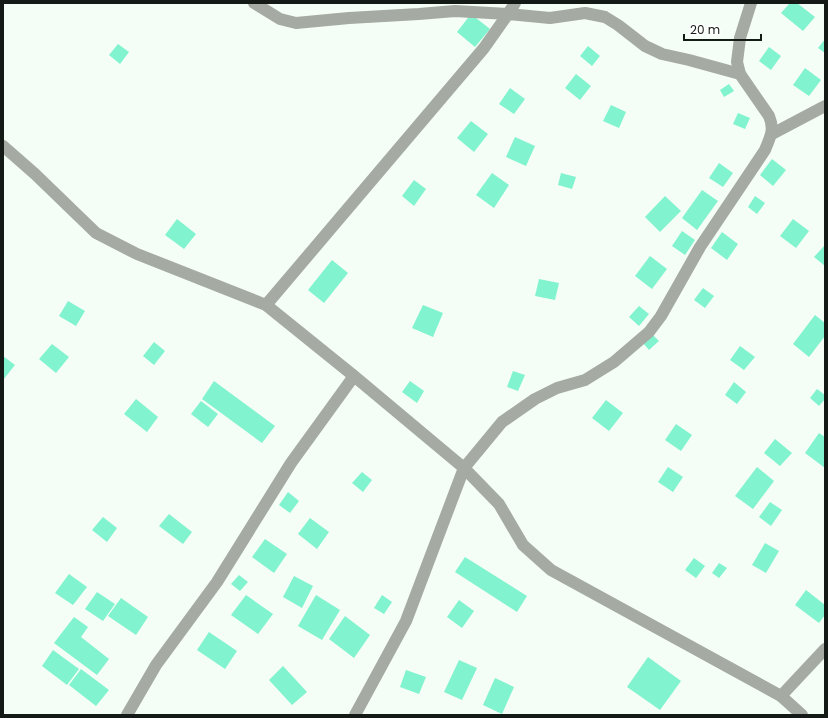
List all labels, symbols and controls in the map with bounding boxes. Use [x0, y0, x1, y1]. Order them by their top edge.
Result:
scale bar [684, 16, 761, 42]
text: 20 m [690, 21, 720, 38]

